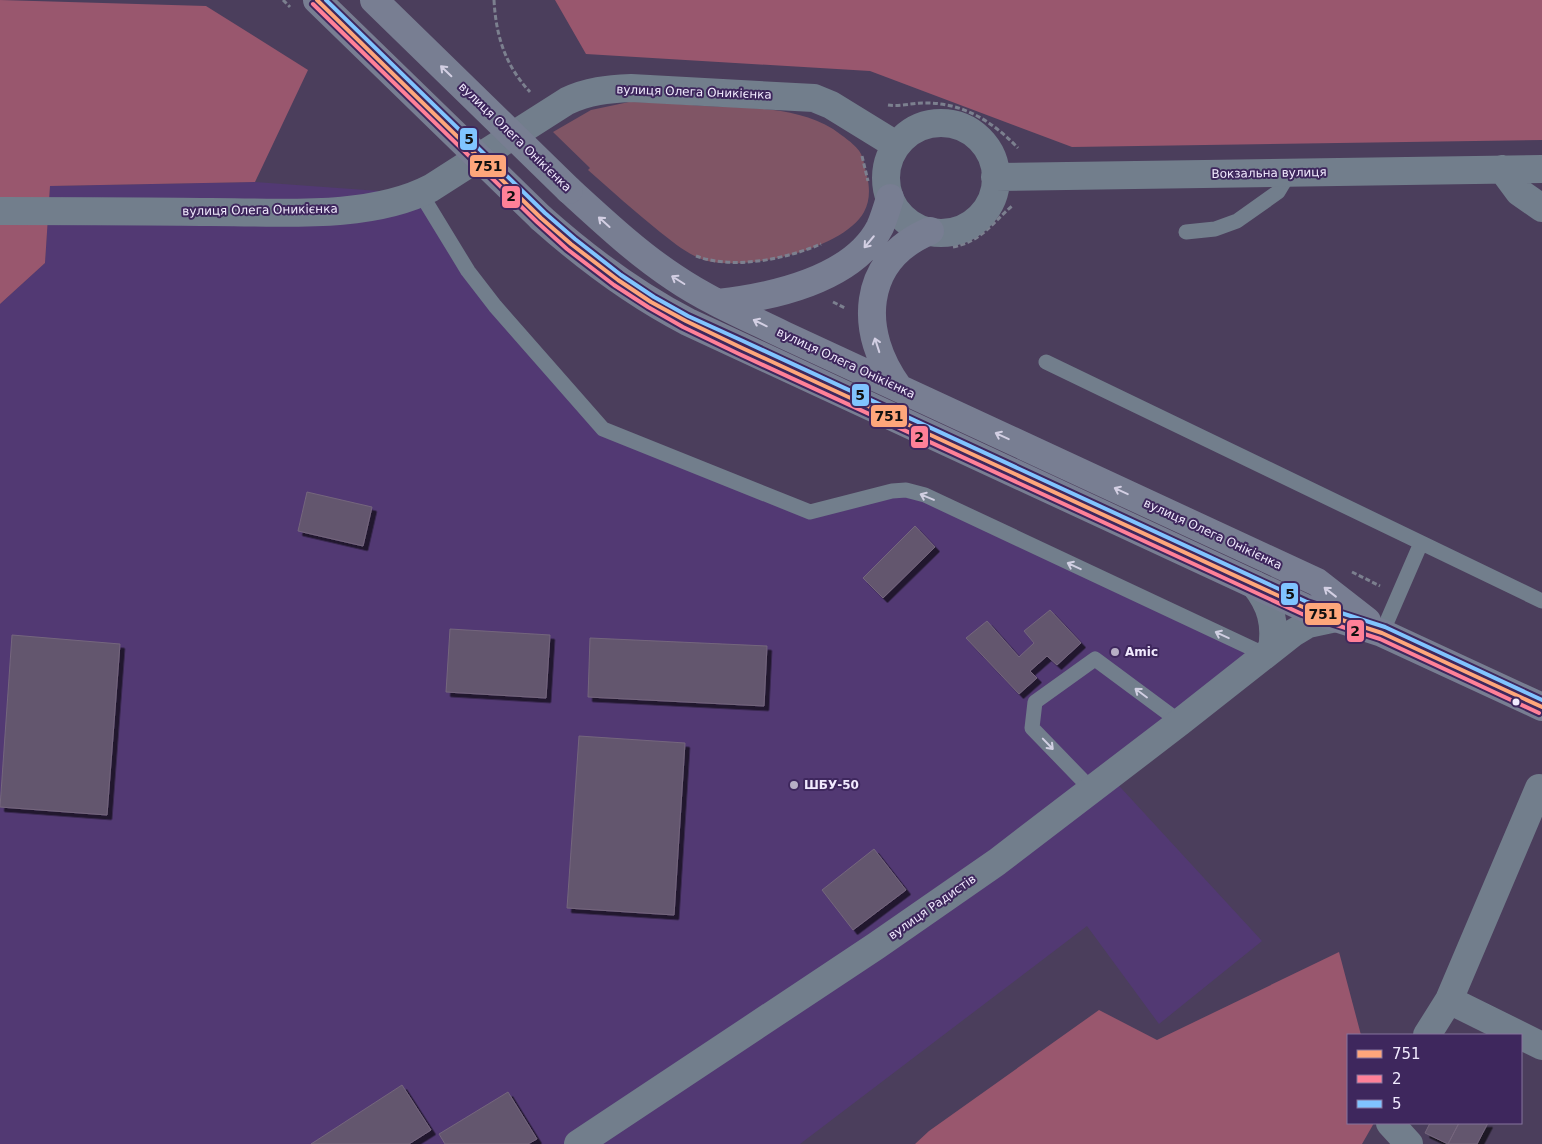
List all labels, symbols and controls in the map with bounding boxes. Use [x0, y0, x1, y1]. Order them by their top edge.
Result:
one-way arrow [440, 64, 452, 77]
street label: вулиця Олега Онікієнка [456, 79, 574, 195]
street label: вулиця Олега Оникієнка [616, 82, 772, 102]
line badge: 5 [459, 127, 478, 151]
text: 5 [464, 131, 474, 147]
line badge: 751 [469, 154, 507, 178]
text: 751 [473, 158, 503, 174]
street label: Вокзальна вулиця [1211, 165, 1327, 181]
line badge: 2 [501, 185, 521, 209]
text: 2 [506, 188, 516, 204]
street label: вулиця Олега Оникієнка [182, 202, 338, 218]
one-way arrow [598, 216, 611, 228]
one-way arrow [864, 235, 875, 248]
one-way arrow [672, 275, 686, 285]
one-way arrow [752, 318, 767, 328]
street label: вулиця Олега Онікієнка [775, 325, 917, 401]
one-way arrow [872, 337, 882, 353]
line badge: 5 [851, 383, 870, 407]
text: 5 [855, 387, 865, 403]
line badge: 751 [870, 404, 908, 428]
text: 751 [874, 408, 904, 424]
line badge: 2 [910, 425, 929, 449]
text: 2 [914, 429, 924, 445]
one-way arrow [995, 431, 1010, 440]
one-way arrow [1114, 486, 1129, 496]
one-way arrow [920, 492, 935, 501]
street label: вулиця Олега Онікієнка [1142, 496, 1284, 572]
one-way arrow [1067, 560, 1082, 570]
line badge: 5 [1280, 582, 1299, 606]
text: 5 [1285, 586, 1295, 602]
one-way arrow [1324, 587, 1337, 598]
line badge: 751 [1304, 602, 1342, 626]
text: 751 [1308, 606, 1338, 622]
line badge: 2 [1346, 619, 1365, 643]
text: 2 [1350, 623, 1360, 639]
one-way arrow [1214, 629, 1229, 639]
place label: Amic [1125, 645, 1158, 659]
marker: Amic [1109, 646, 1121, 658]
one-way arrow [1134, 688, 1148, 698]
unlabelled marker [1511, 697, 1521, 707]
one-way arrow [1041, 738, 1053, 750]
place label: ШБУ-50 [804, 778, 859, 792]
marker: ШБУ-50 [788, 779, 800, 791]
street label: вулиця Радистів [886, 872, 978, 942]
legend [1347, 1034, 1522, 1124]
text: 751 [1392, 1045, 1421, 1063]
text: 2 [1392, 1070, 1402, 1088]
text: 5 [1392, 1095, 1402, 1113]

